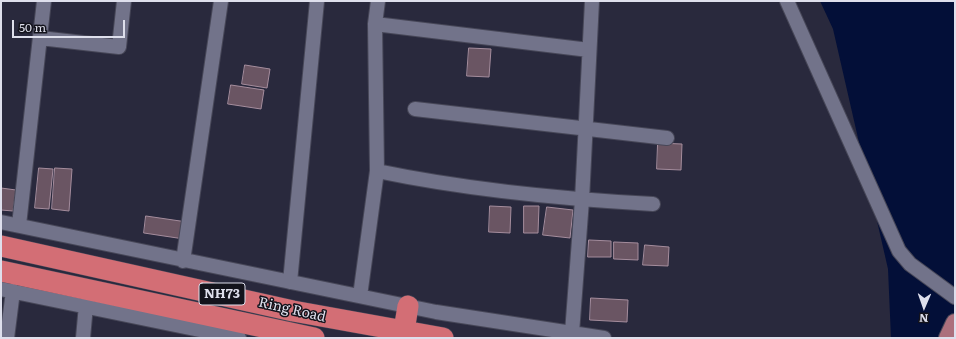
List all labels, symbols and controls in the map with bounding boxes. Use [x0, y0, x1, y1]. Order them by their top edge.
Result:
scale bar [14, 12, 127, 38]
text: 50 m [19, 18, 46, 36]
road number: NH73 [199, 283, 245, 305]
north arrow [904, 287, 944, 327]
street label: Ring Road [257, 294, 327, 326]
text: N [919, 311, 928, 327]

